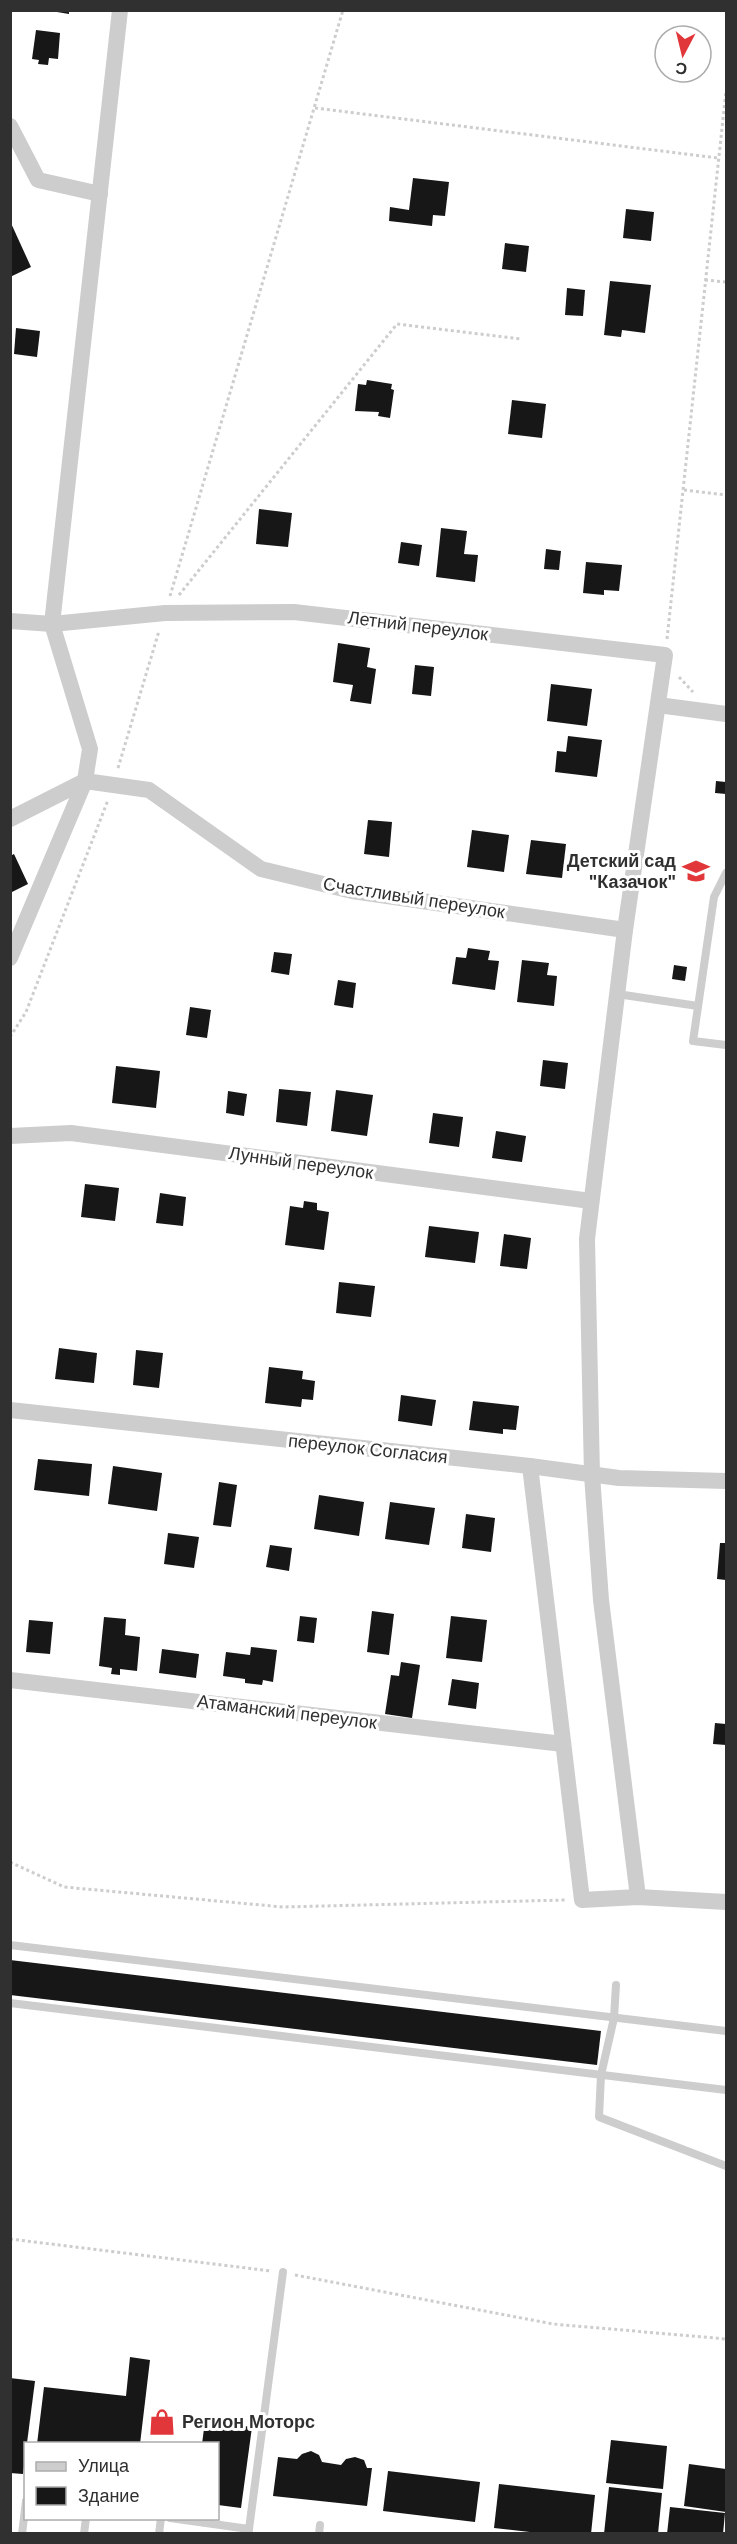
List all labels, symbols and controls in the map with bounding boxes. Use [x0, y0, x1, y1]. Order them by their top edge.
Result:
north arrow [653, 24, 713, 84]
text: С [674, 59, 688, 78]
street label: Летний переулок [347, 607, 489, 645]
place label: Детский сад "Казачок" [567, 851, 677, 892]
school or university icon: Детский сад "Казачок" [681, 856, 711, 886]
street label: Счастливый переулок [322, 874, 507, 922]
street label: Лунный переулок [227, 1143, 375, 1183]
street label: переулок Согласия [287, 1431, 449, 1467]
street label: Атаманский переулок [196, 1691, 378, 1733]
shop icon: Регион Моторс [147, 2407, 177, 2437]
place label: Регион Моторс [182, 2412, 315, 2432]
legend [24, 2442, 219, 2520]
text: Улица [78, 2456, 130, 2476]
text: Здание [78, 2486, 139, 2506]

